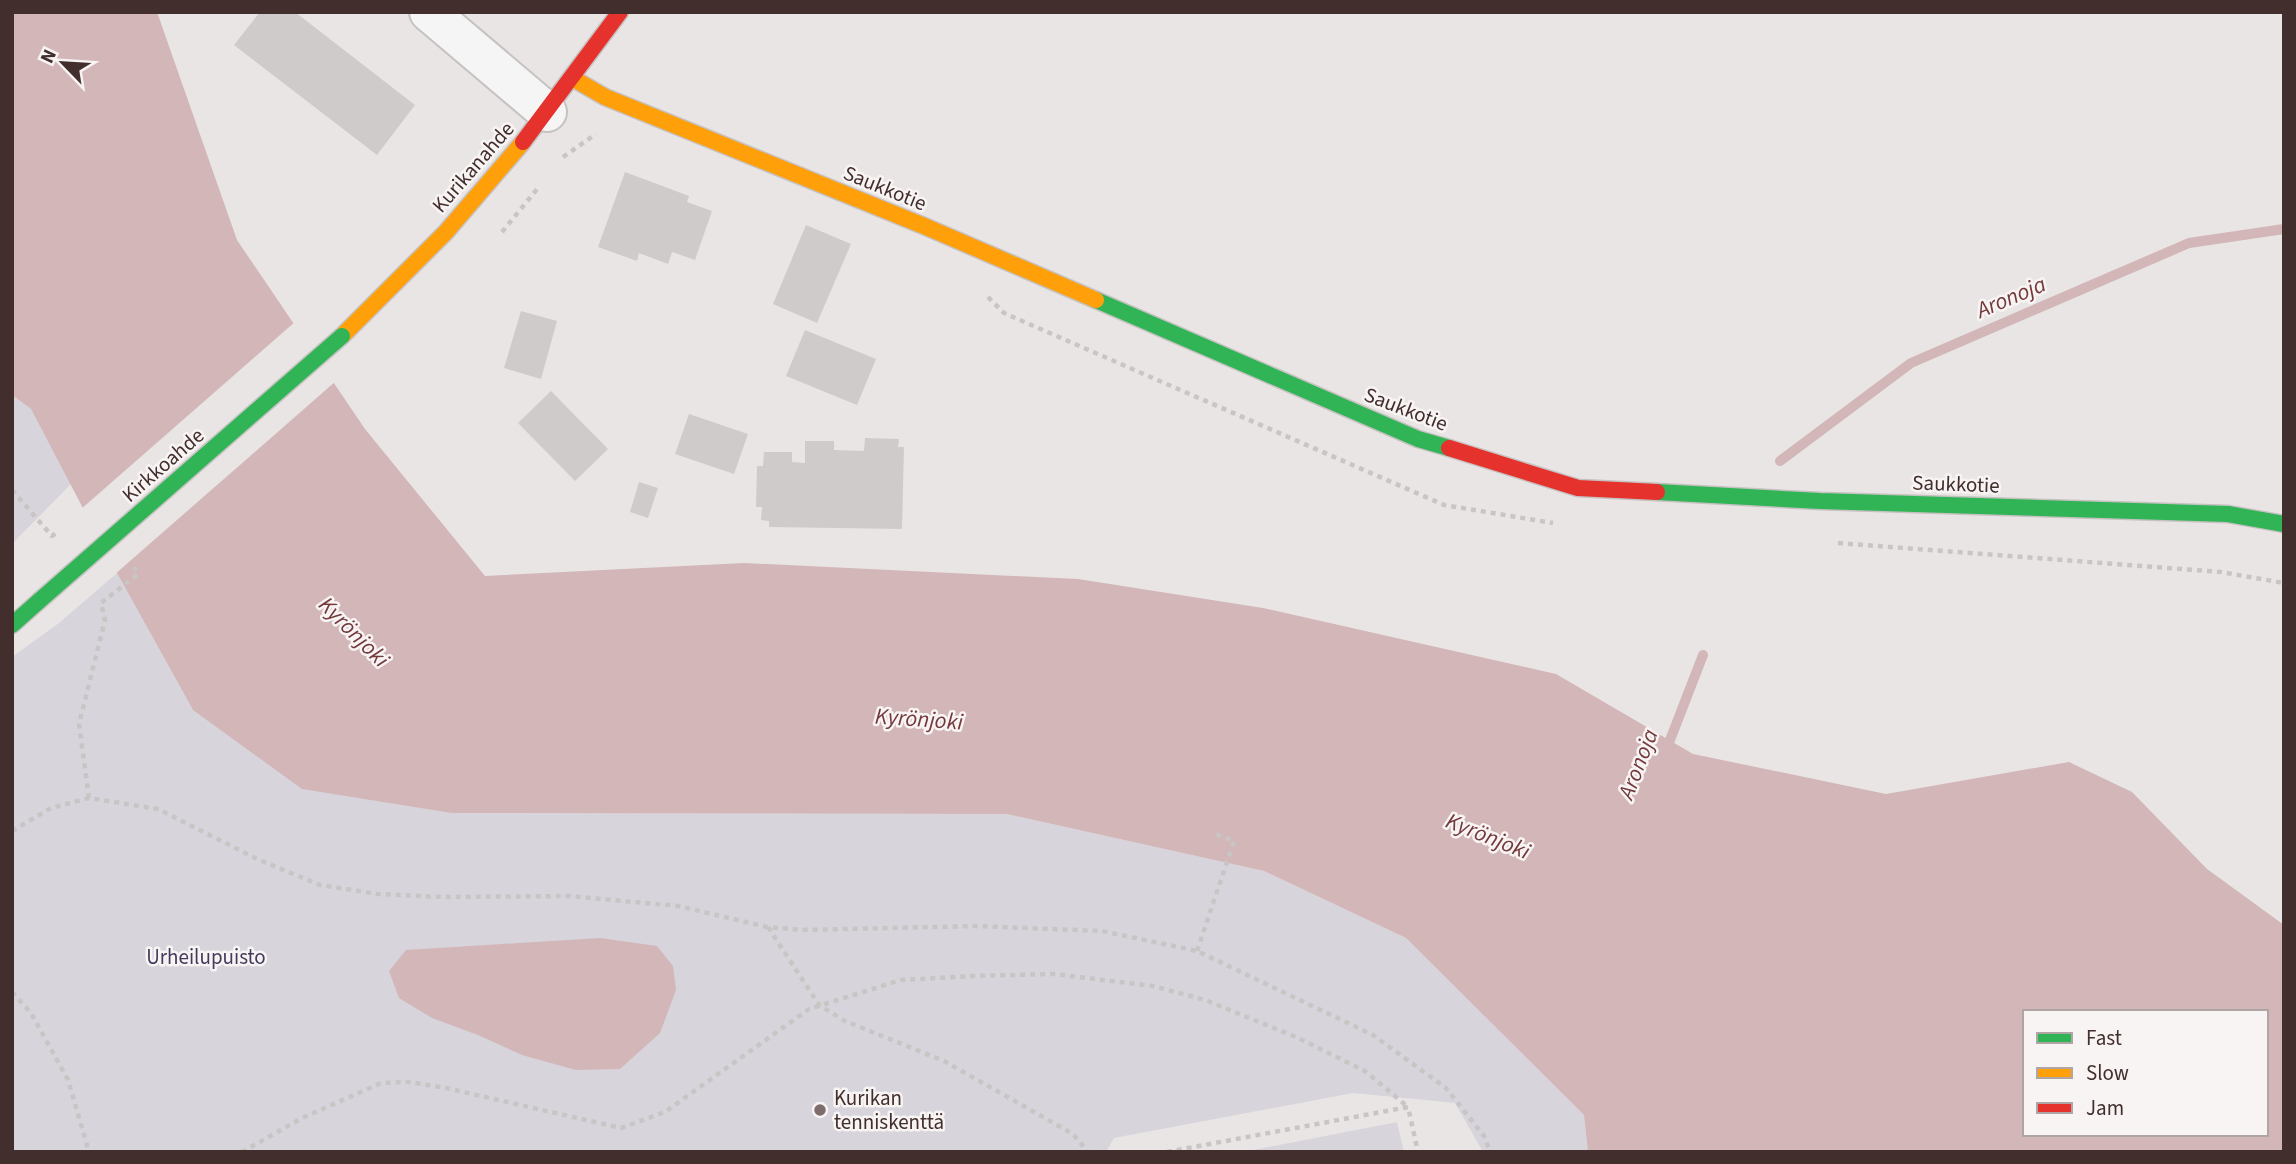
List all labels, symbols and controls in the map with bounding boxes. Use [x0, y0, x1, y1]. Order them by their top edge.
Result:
north arrow [28, 28, 98, 98]
text: N [34, 45, 64, 68]
street label: Kurikanahde [425, 115, 521, 219]
street label: Saukkotie [839, 158, 931, 218]
water label: Aronoja [1969, 268, 2051, 327]
street label: Saukkotie [1360, 379, 1452, 439]
street label: Kirkkoahde [115, 421, 211, 509]
street label: Saukkotie [1912, 467, 2000, 501]
water label: Kyrönjoki [311, 589, 397, 675]
water label: Kyrönjoki [874, 699, 965, 739]
water label: Aronoja [1609, 724, 1666, 806]
water label: Kyrönjoki [1441, 804, 1536, 868]
park label: Urheilupuisto [146, 942, 266, 972]
legend [2023, 1010, 2268, 1136]
text: Fast [2086, 1023, 2122, 1053]
text: Slow [2086, 1058, 2129, 1088]
place label: Kurikan tenniskenttä [834, 1083, 944, 1137]
text: Jam [2086, 1093, 2124, 1123]
marker: Kurikan tenniskenttä [812, 1102, 828, 1118]

